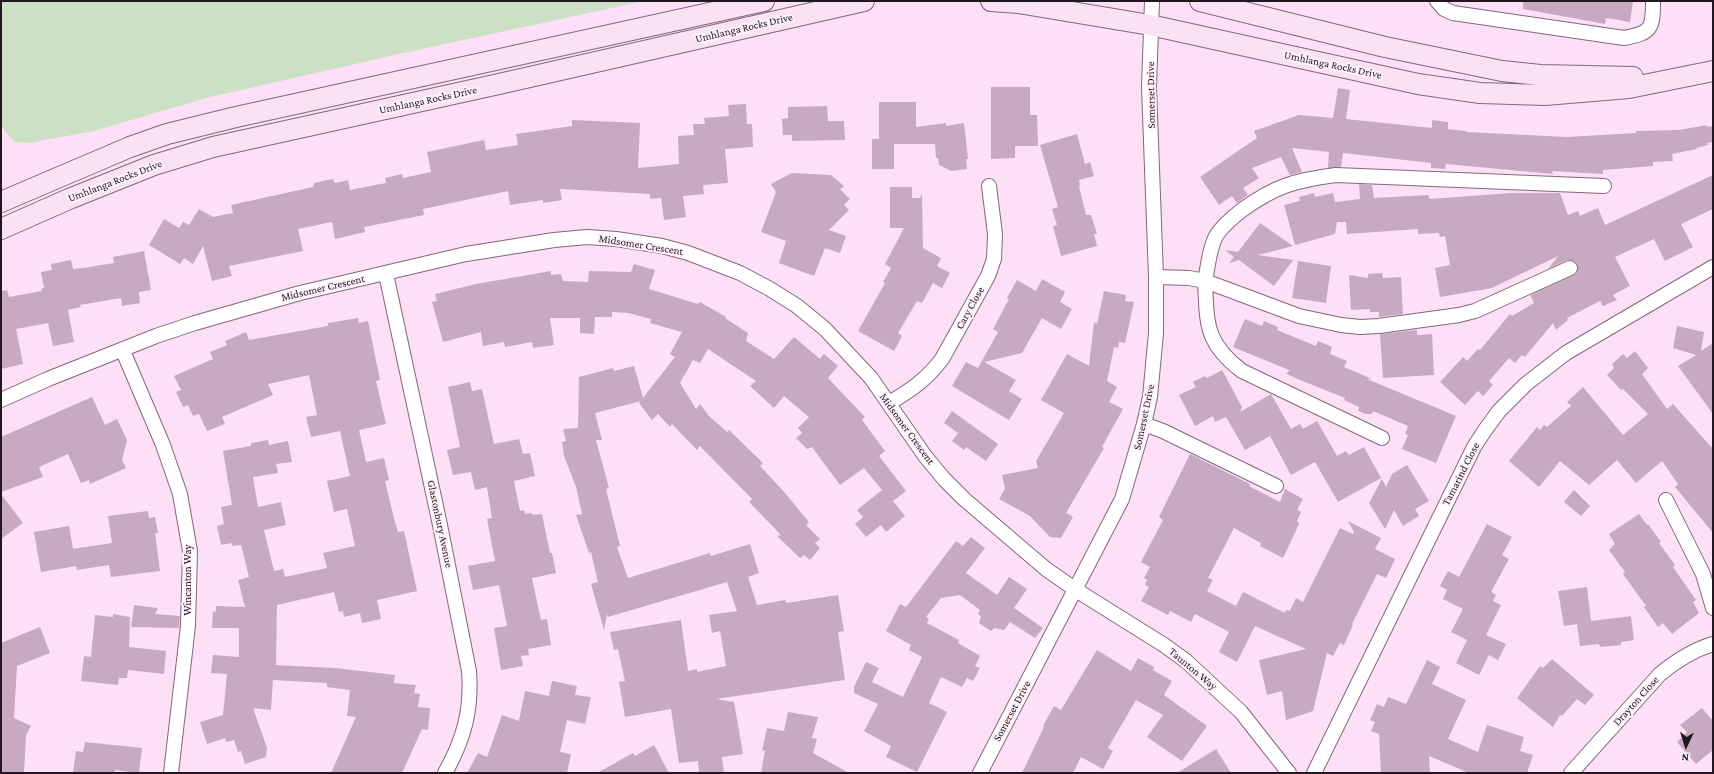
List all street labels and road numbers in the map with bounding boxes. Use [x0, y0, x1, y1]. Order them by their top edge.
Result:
street label: Umhlanga Rocks Drive [694, 10, 794, 46]
street label: Umhlanga Rocks Drive [1283, 48, 1383, 82]
street label: Somerset Drive [1144, 61, 1158, 129]
street label: Umhlanga Rocks Drive [378, 83, 478, 117]
street label: Umhlanga Rocks Drive [66, 157, 164, 205]
street label: Midsomer Crescent [598, 232, 684, 258]
street label: Midsomer Crescent [280, 272, 366, 304]
street label: Cary Close [953, 284, 987, 332]
street label: Somerset Drive [1131, 383, 1157, 451]
street label: Midsomer Crescent [877, 391, 937, 467]
street label: Tamarind Close [1439, 440, 1483, 508]
street label: Glastonbury Avenue [424, 479, 456, 569]
street label: Wincanton Way [181, 545, 195, 615]
street label: Taunton Way [1166, 645, 1220, 693]
street label: Drayton Close [1610, 673, 1662, 729]
street label: Somerset Drive [990, 678, 1034, 744]

